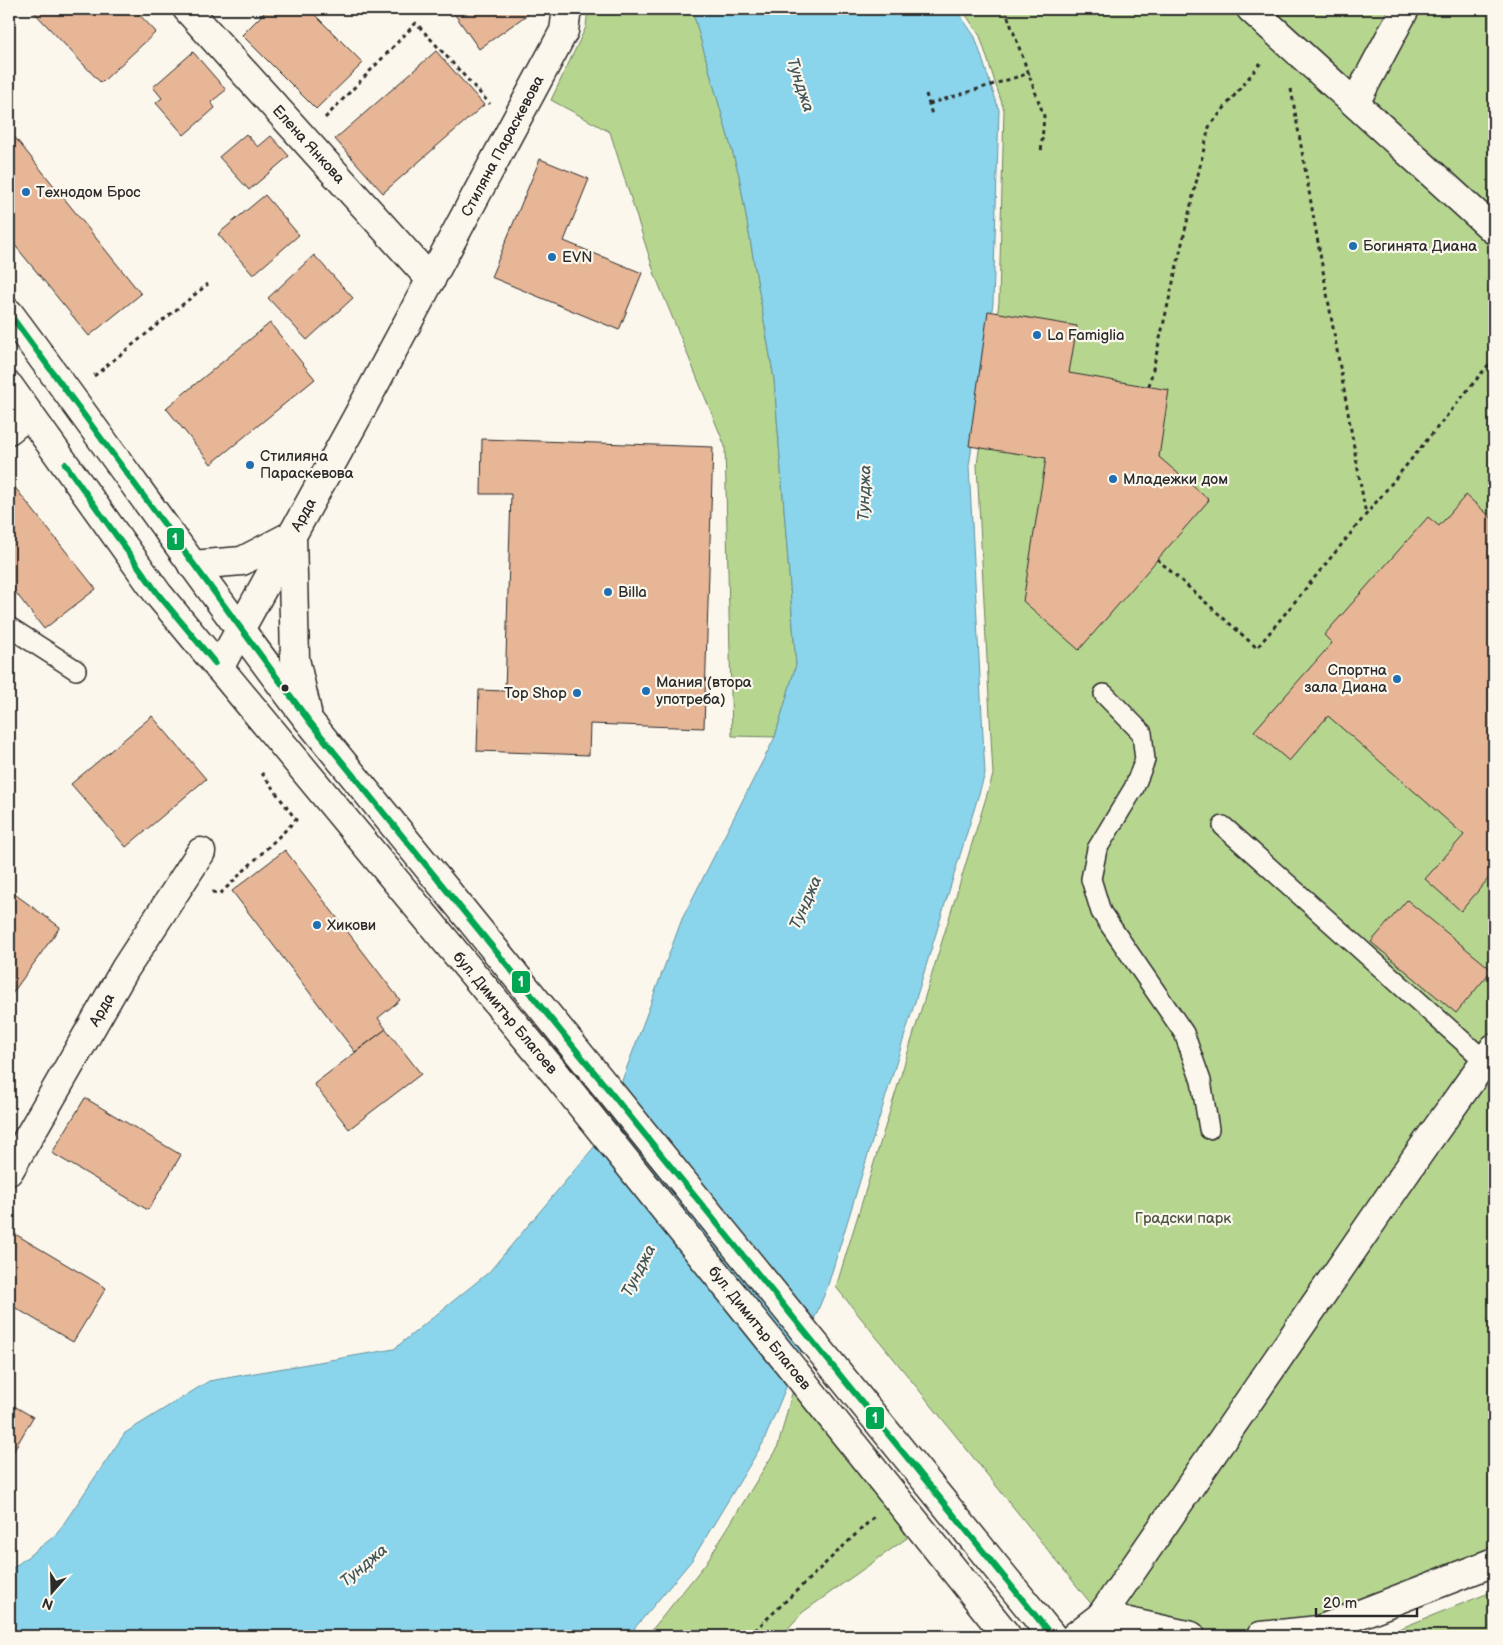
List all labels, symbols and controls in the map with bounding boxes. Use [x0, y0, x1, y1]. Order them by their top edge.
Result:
water label: Тунджа [782, 55, 818, 115]
street label: Стиляна Параскевова [457, 72, 548, 220]
street label: Елена Янкова [268, 101, 349, 188]
place label: Технодом Брос [36, 183, 141, 202]
marker: Технодом Брос [20, 186, 32, 198]
place label: Богинята Диана [1363, 237, 1477, 256]
marker: Богинята Диана [1347, 240, 1359, 252]
place label: EVN [562, 248, 592, 267]
marker: EVN [546, 251, 558, 263]
place label: La Famiglia [1047, 326, 1125, 345]
marker: La Famiglia [1031, 329, 1043, 341]
place label: Стилияна Параскевова [260, 447, 354, 483]
marker: Стилияна Параскевова [244, 459, 256, 471]
water label: Тунджа [855, 465, 875, 521]
place label: Младежки дом [1123, 470, 1228, 489]
marker: Младежки дом [1107, 473, 1119, 485]
street label: Арда [286, 495, 320, 536]
line badge: 1 [166, 527, 185, 551]
text: 1 [172, 531, 178, 548]
place label: Billa [618, 583, 647, 602]
marker: Billa [602, 586, 614, 598]
place label: Спортна зала Диана [1304, 661, 1387, 697]
place label: Мания (втора употреба) [656, 673, 752, 709]
marker: Спортна зала Диана [1391, 673, 1403, 685]
unlabelled marker [280, 683, 290, 693]
place label: Top Shop [504, 684, 567, 703]
marker: Мания (втора употреба) [640, 685, 652, 697]
marker: Top Shop [571, 687, 583, 699]
water label: Тунджа [786, 874, 826, 932]
place label: Хикови [327, 916, 376, 935]
marker: Хикови [311, 919, 323, 931]
street label: бул. Димитър Благоев [449, 948, 562, 1078]
line badge: 1 [511, 970, 531, 994]
text: 1 [518, 974, 524, 991]
street label: Арда [84, 990, 119, 1031]
park label: Градски парк [1135, 1209, 1231, 1228]
water label: Тунджа [618, 1242, 660, 1300]
street label: бул. Димитър Благоев [704, 1262, 815, 1394]
line badge: 1 [865, 1406, 885, 1430]
text: 1 [872, 1410, 878, 1427]
water label: Тунджа [336, 1541, 392, 1591]
north arrow [28, 1568, 78, 1618]
scale bar [1316, 1585, 1417, 1617]
text: N [40, 1594, 56, 1614]
text: 20 m [1323, 1594, 1357, 1613]

